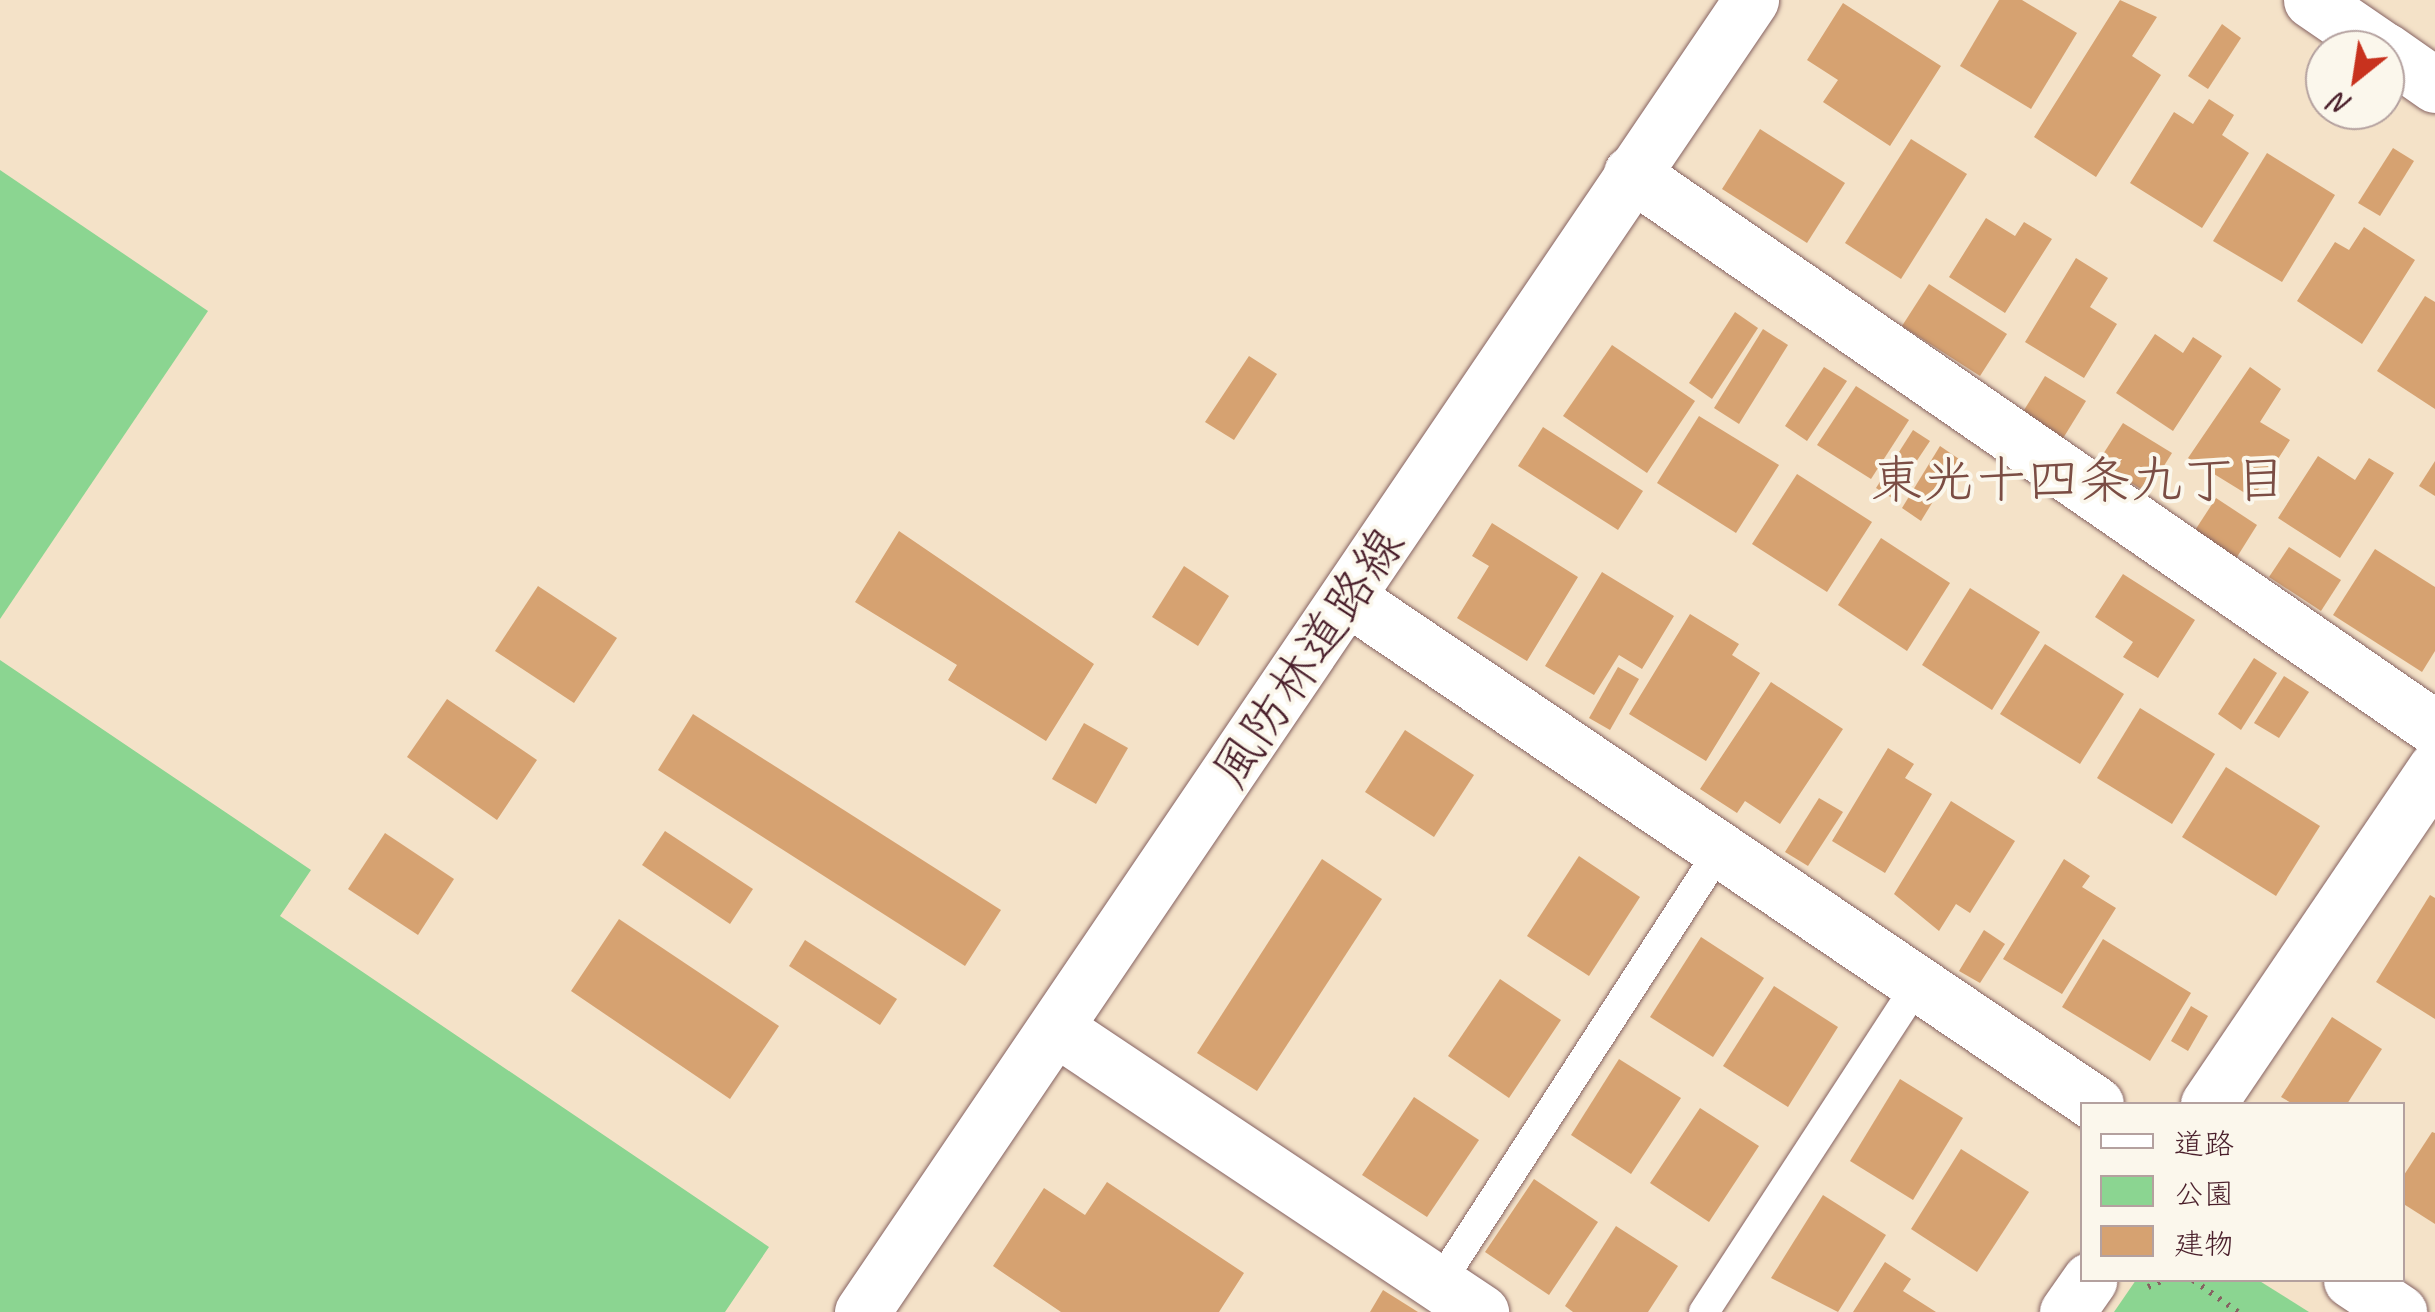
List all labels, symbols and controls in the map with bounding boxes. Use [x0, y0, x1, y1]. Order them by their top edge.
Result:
north arrow [2305, 30, 2405, 130]
text: N [2324, 85, 2357, 124]
district label: 東光十四条九丁目 [1871, 450, 2287, 512]
street label: 風防林道路線 [1199, 516, 1417, 798]
legend [2080, 1102, 2405, 1282]
text: 道路 [2174, 1125, 2234, 1163]
text: 公園 [2174, 1175, 2234, 1213]
text: 建物 [2174, 1225, 2234, 1263]

